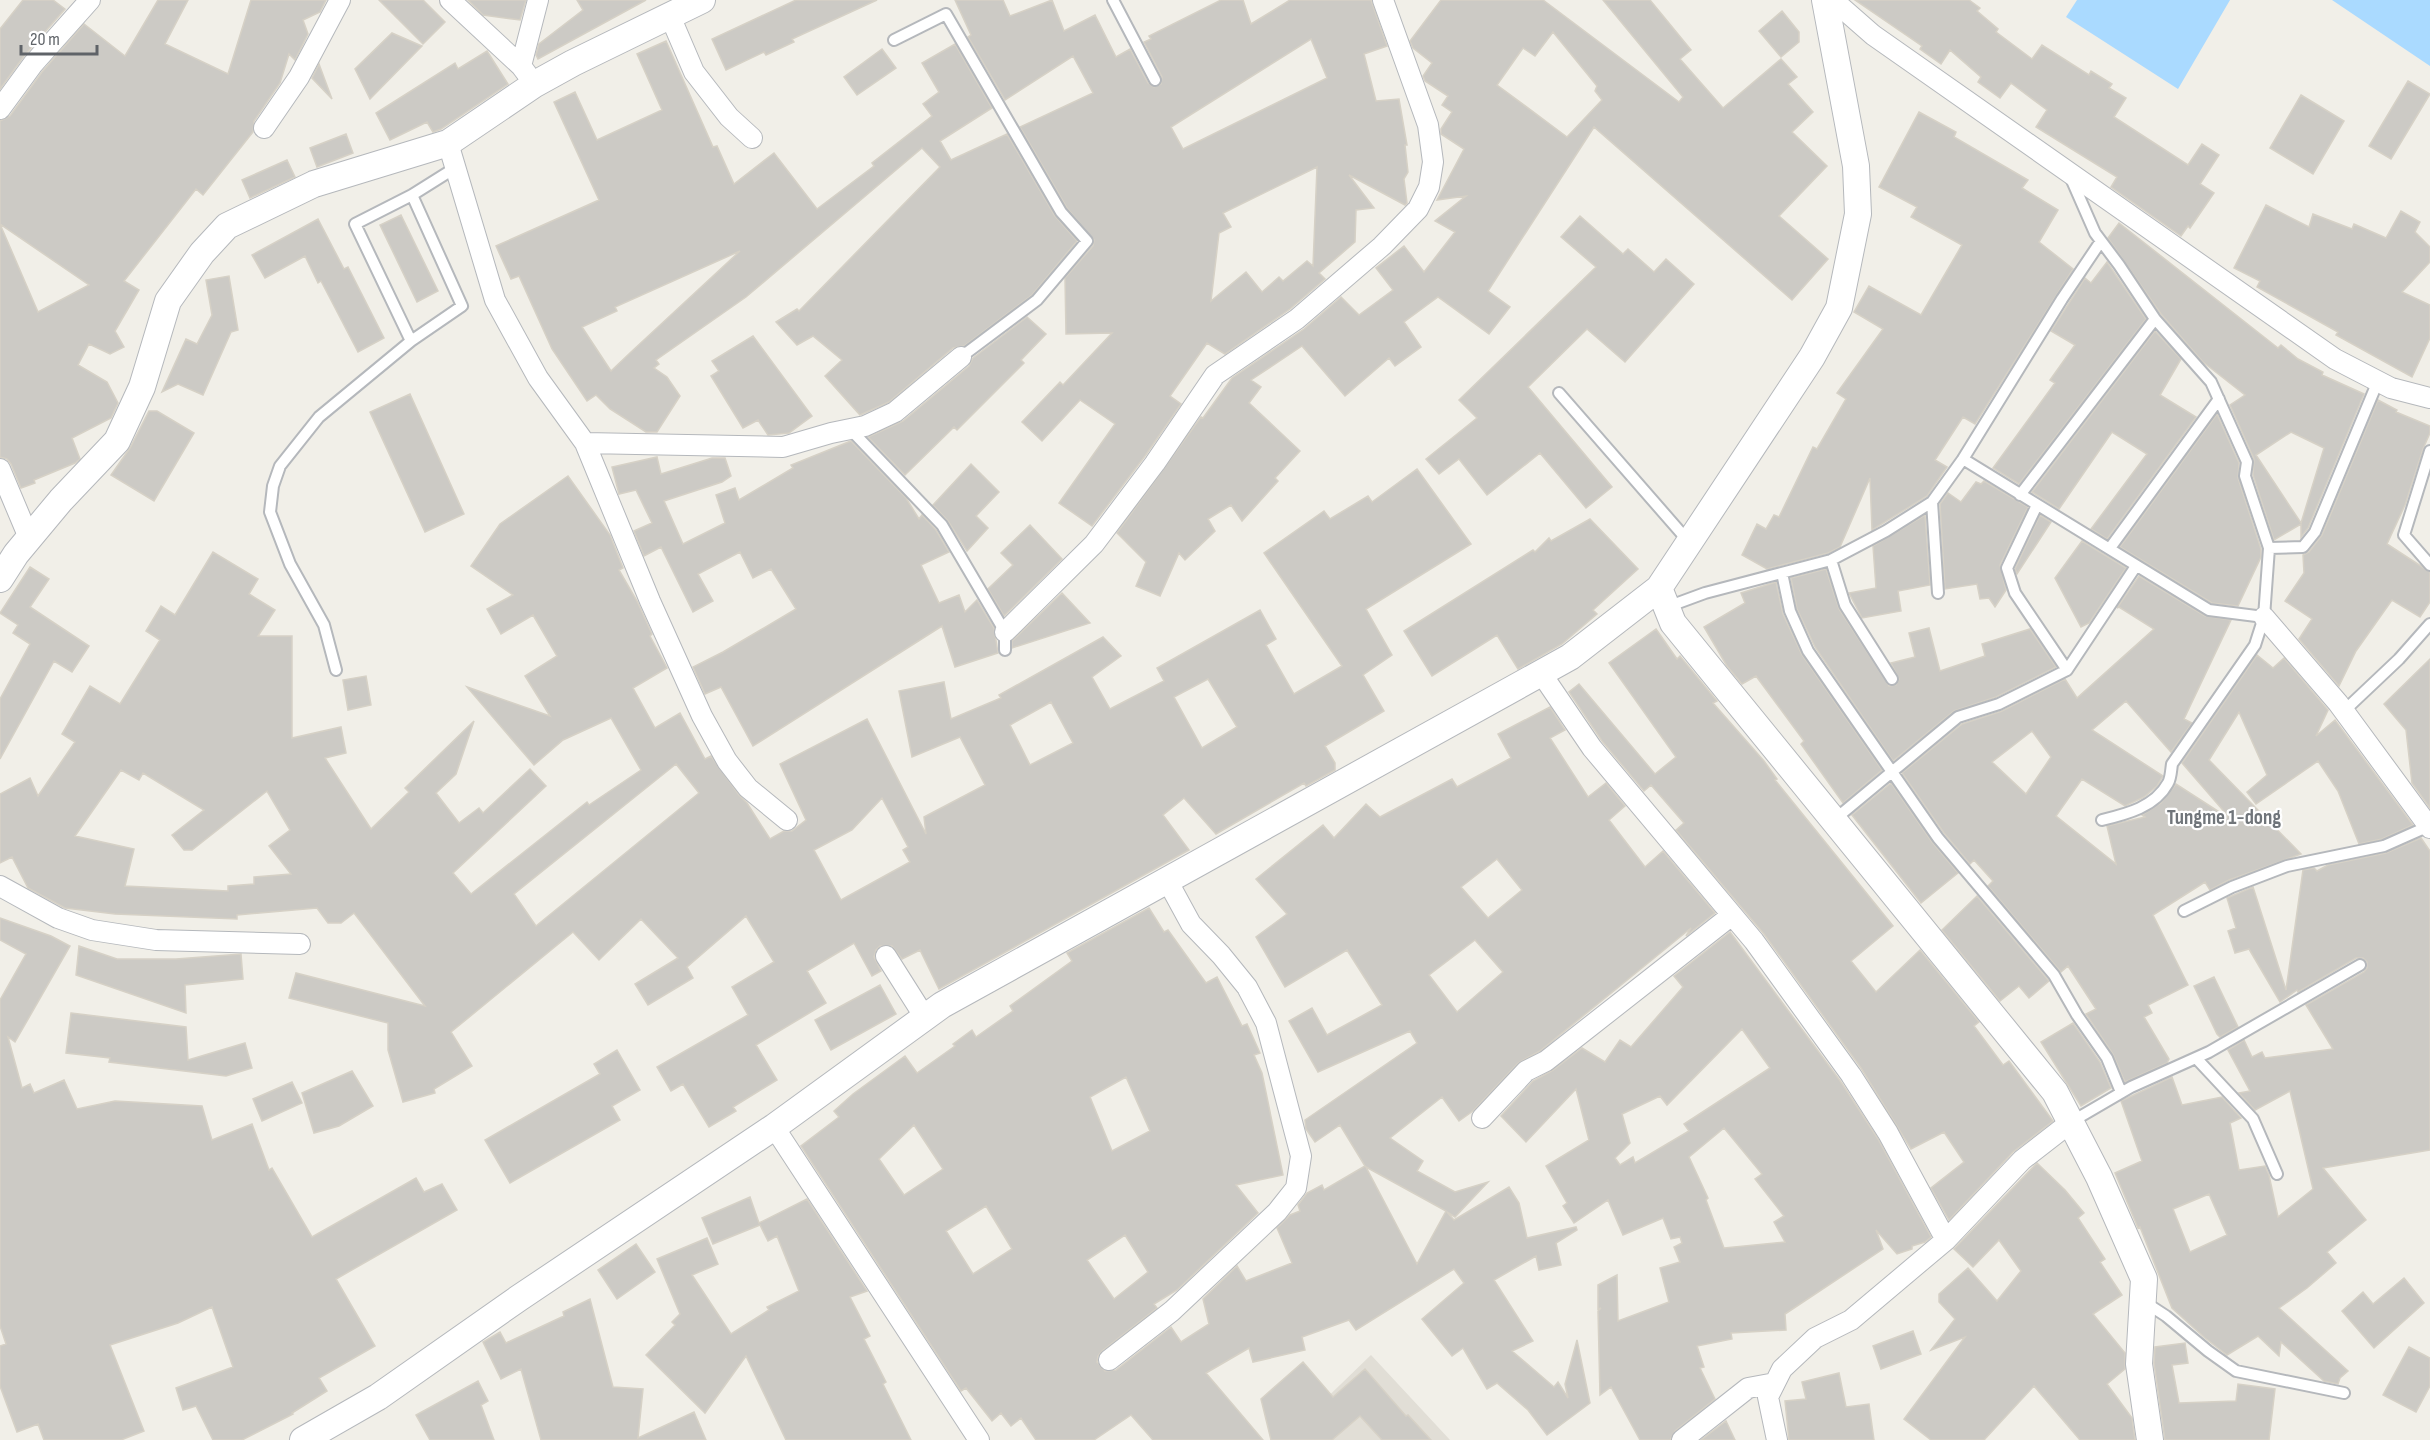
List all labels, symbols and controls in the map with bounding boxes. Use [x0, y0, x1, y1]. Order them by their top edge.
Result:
scale bar [21, 18, 98, 56]
text: 20 m [30, 29, 60, 50]
district label: Tungme 1-dong [2167, 805, 2281, 830]

